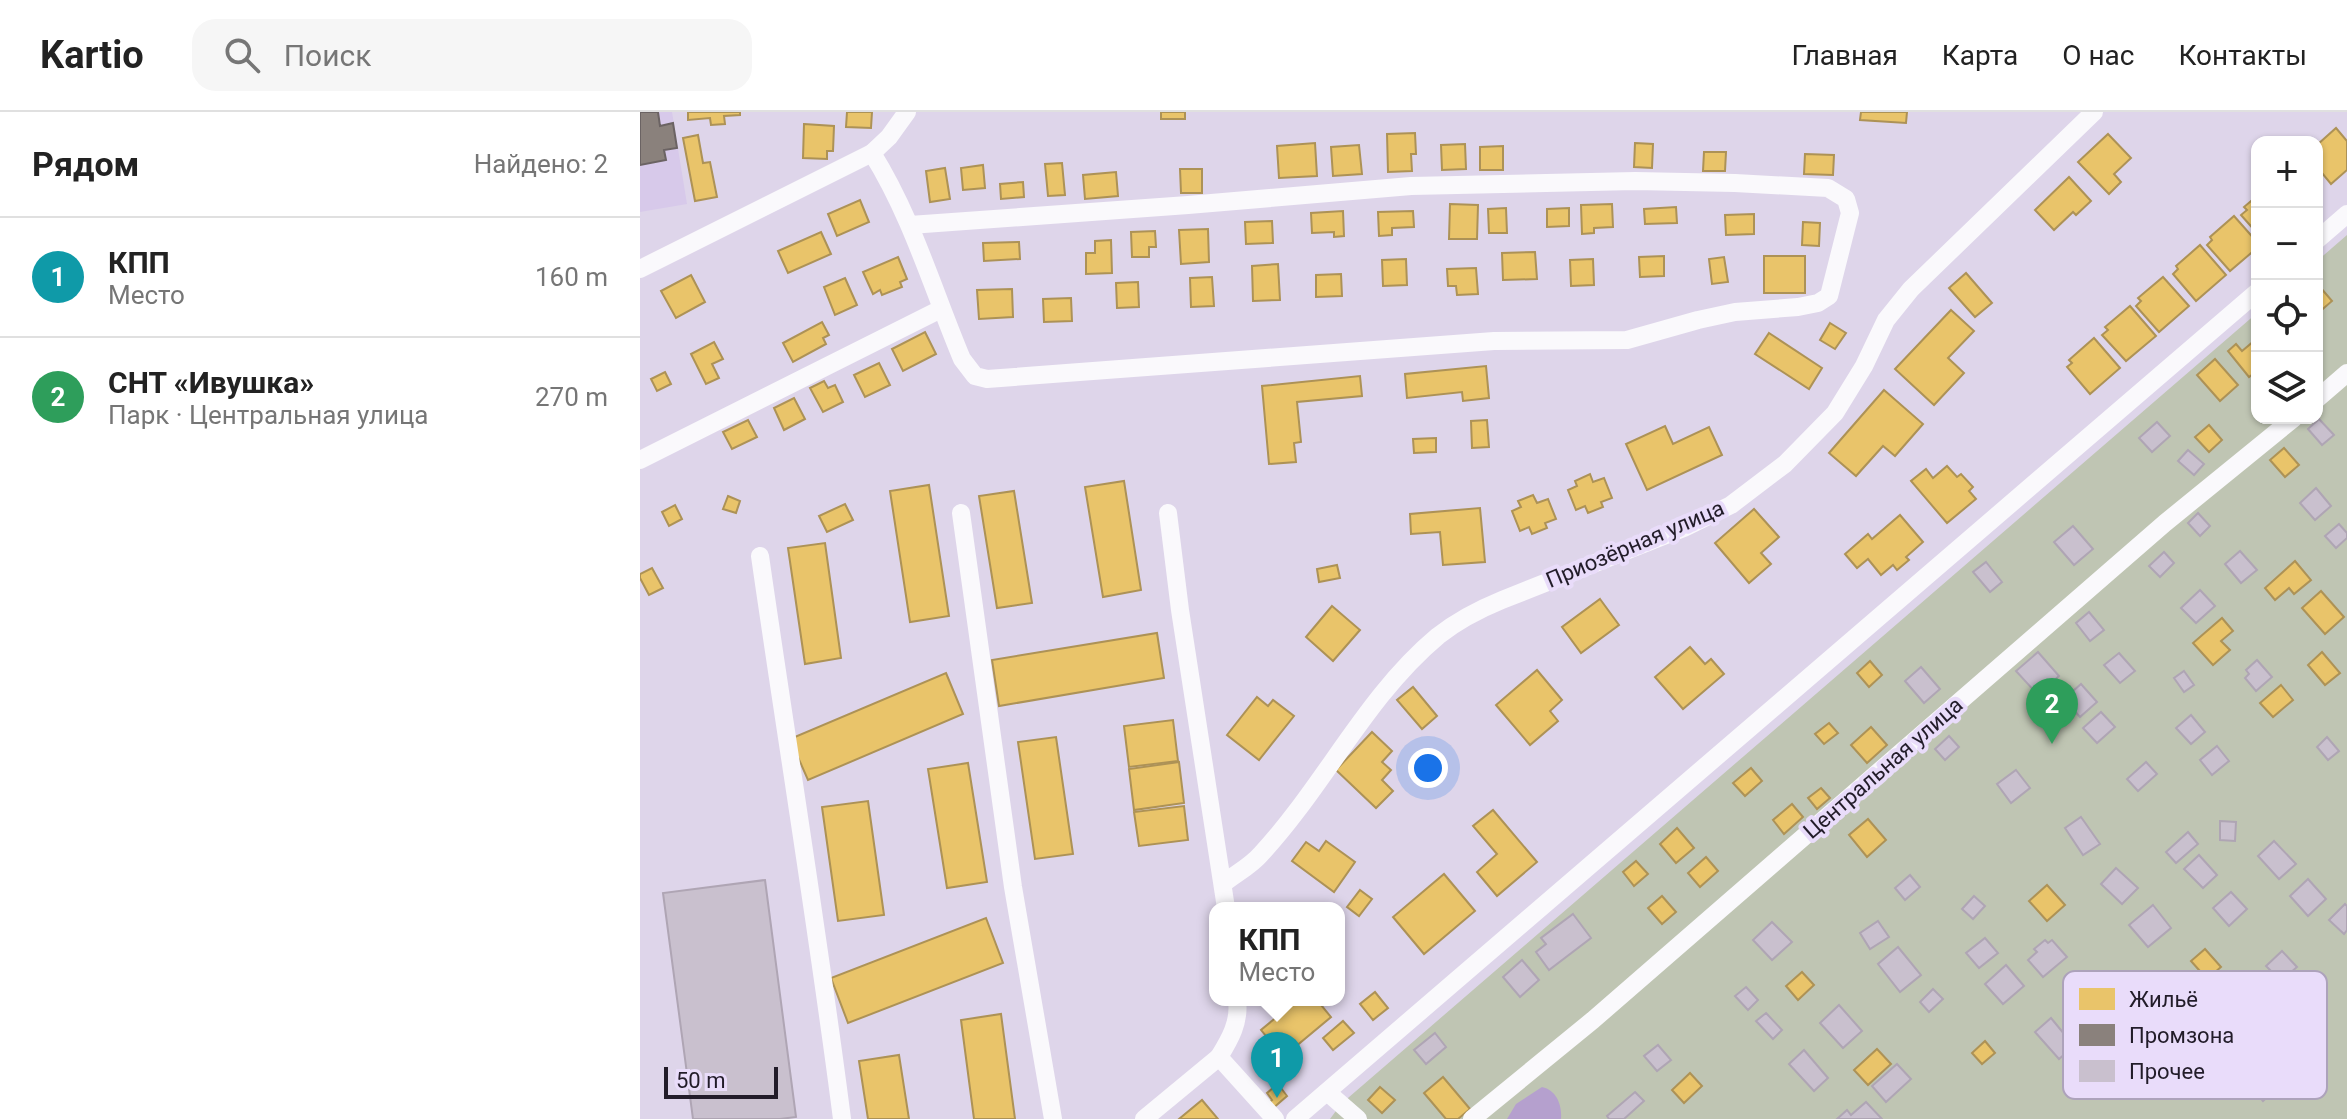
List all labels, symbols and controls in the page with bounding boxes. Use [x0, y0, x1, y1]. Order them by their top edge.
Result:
search box [192, 19, 752, 91]
text: Kartio [40, 33, 144, 77]
icon: search [220, 33, 264, 77]
text: Поиск [284, 38, 371, 73]
text: Главная [1791, 39, 1898, 72]
text: Карта [1942, 39, 2018, 72]
text: О нас [2062, 39, 2134, 72]
text: Контакты [2178, 39, 2307, 72]
map controls [2251, 136, 2323, 424]
button: + [2251, 136, 2323, 208]
text: Рядом [32, 144, 139, 184]
text: Найдено: 2 [474, 149, 608, 179]
button: − [2251, 208, 2323, 280]
text: КПП [108, 245, 170, 280]
text: 1 [51, 262, 65, 292]
text: 160 m [535, 262, 608, 292]
text: Место [108, 280, 185, 310]
button: locate [2251, 280, 2323, 352]
button: layers [2251, 352, 2323, 424]
text: СНТ «Ивушка» [108, 365, 314, 400]
text: 2 [51, 382, 65, 412]
text: 270 m [535, 382, 608, 412]
text: Парк · Центральная улица [108, 400, 428, 430]
street label: Приозёрная улица [1542, 495, 1728, 593]
pin: 2 [2026, 678, 2078, 744]
street label: Центральная улица [1798, 692, 1968, 844]
your location [1408, 748, 1448, 788]
popup [1209, 902, 1345, 1006]
text: КПП [1239, 922, 1300, 957]
text: Место [1239, 957, 1315, 987]
legend [2063, 971, 2327, 1099]
text: Жильё [2129, 987, 2198, 1012]
text: Промзона [2129, 1023, 2234, 1048]
pin: 1 [1251, 1032, 1303, 1098]
text: Прочее [2129, 1059, 2205, 1084]
scale bar [664, 1063, 778, 1099]
text: 50 m [676, 1068, 725, 1093]

